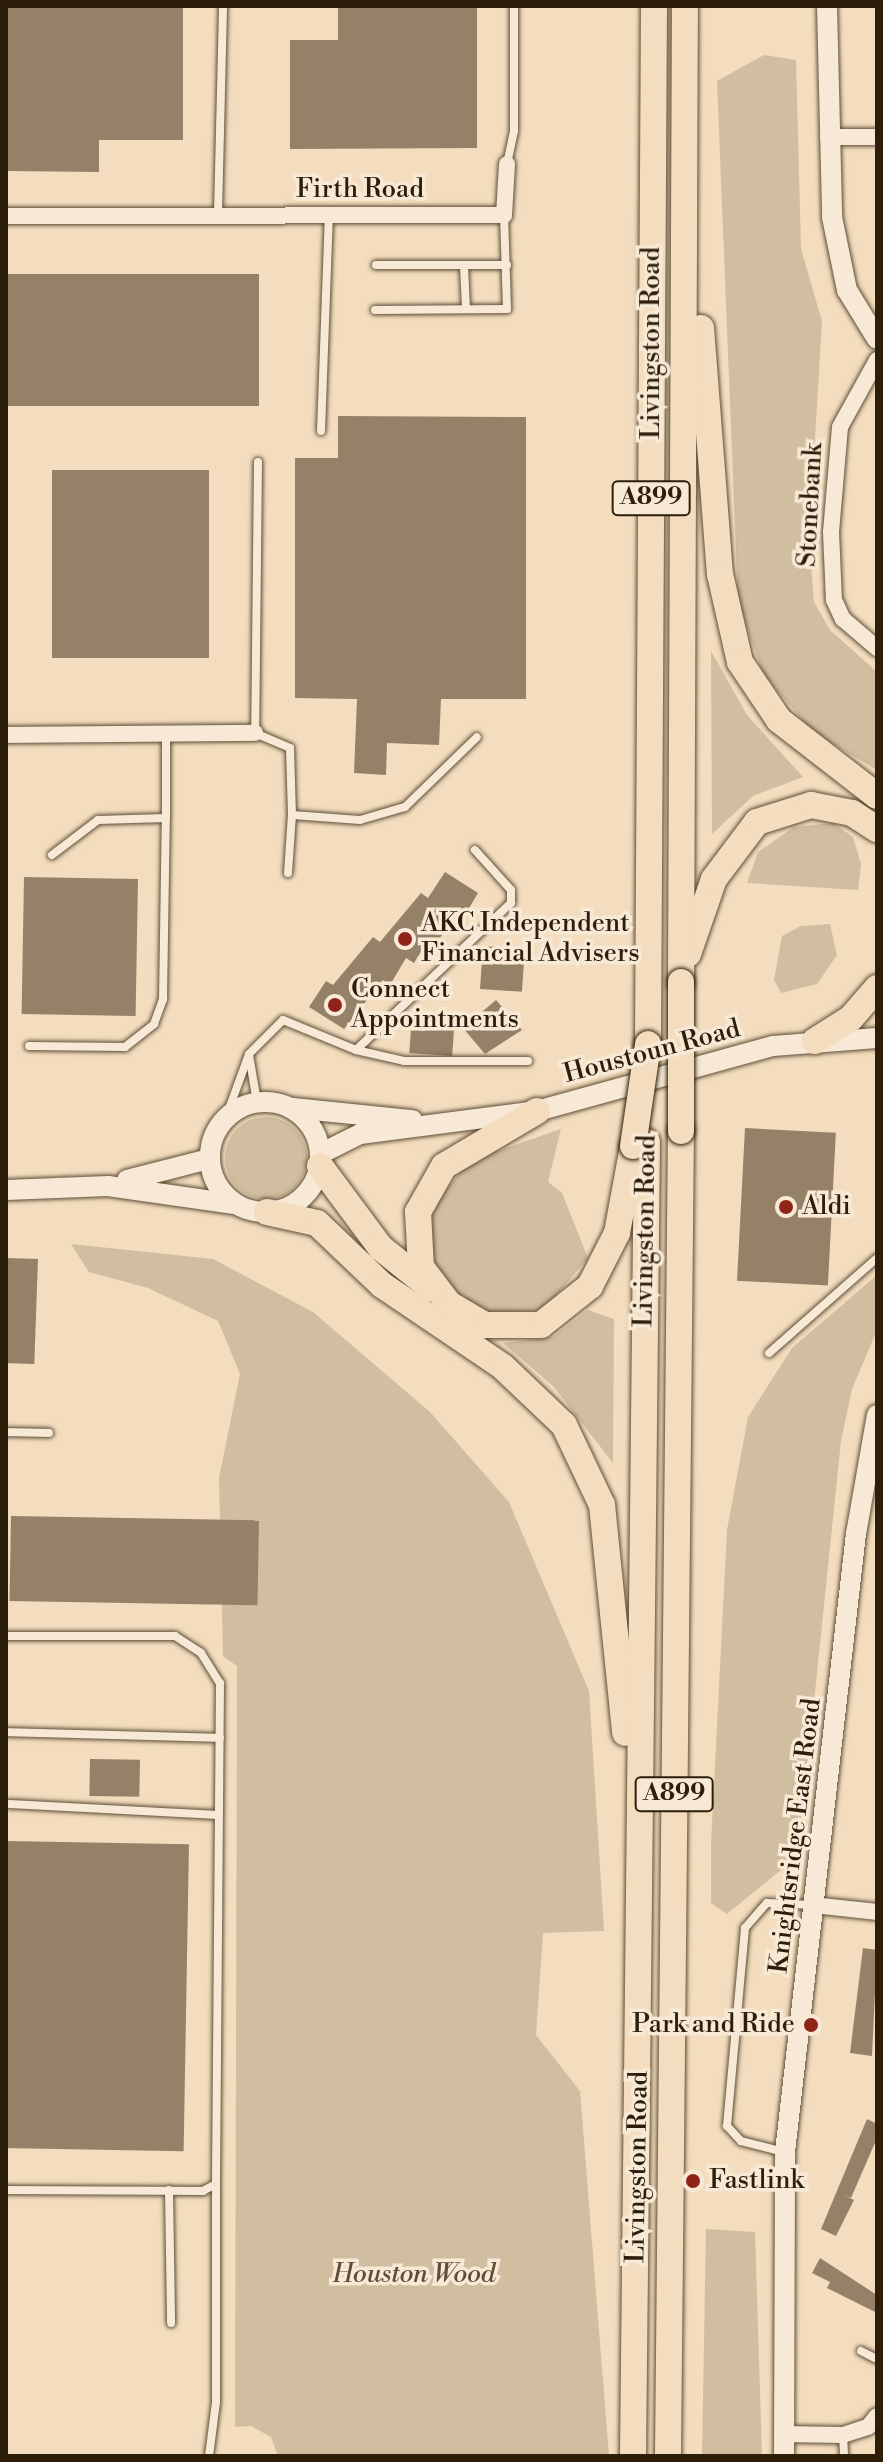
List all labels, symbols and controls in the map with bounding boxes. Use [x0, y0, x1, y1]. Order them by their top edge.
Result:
street label: Firth Road [296, 174, 424, 206]
street label: Livingston Road [636, 247, 668, 439]
street label: Stonebank [792, 442, 830, 568]
road number: A899 [611, 478, 691, 518]
place label: AKC Independent Financial Advisers [421, 908, 640, 970]
marker: AKC Independent Financial Advisers [396, 930, 414, 948]
place label: Connect Appointments [351, 974, 519, 1036]
marker: Connect Appointments [326, 996, 344, 1014]
street label: Houstoun Road [560, 1013, 744, 1091]
street label: Livingston Road [629, 1134, 663, 1328]
place label: Aldi [802, 1191, 851, 1223]
marker: Aldi [777, 1198, 795, 1216]
street label: Knightsridge East Road [764, 1697, 828, 1975]
road number: A899 [634, 1774, 714, 1814]
place label: Park and Ride [632, 2009, 795, 2041]
marker: Park and Ride [802, 2016, 820, 2034]
street label: Livingston Road [621, 2070, 655, 2264]
place label: Fastlink [709, 2165, 804, 2197]
marker: Fastlink [684, 2172, 702, 2190]
park label: Houston Wood [333, 2259, 495, 2291]

